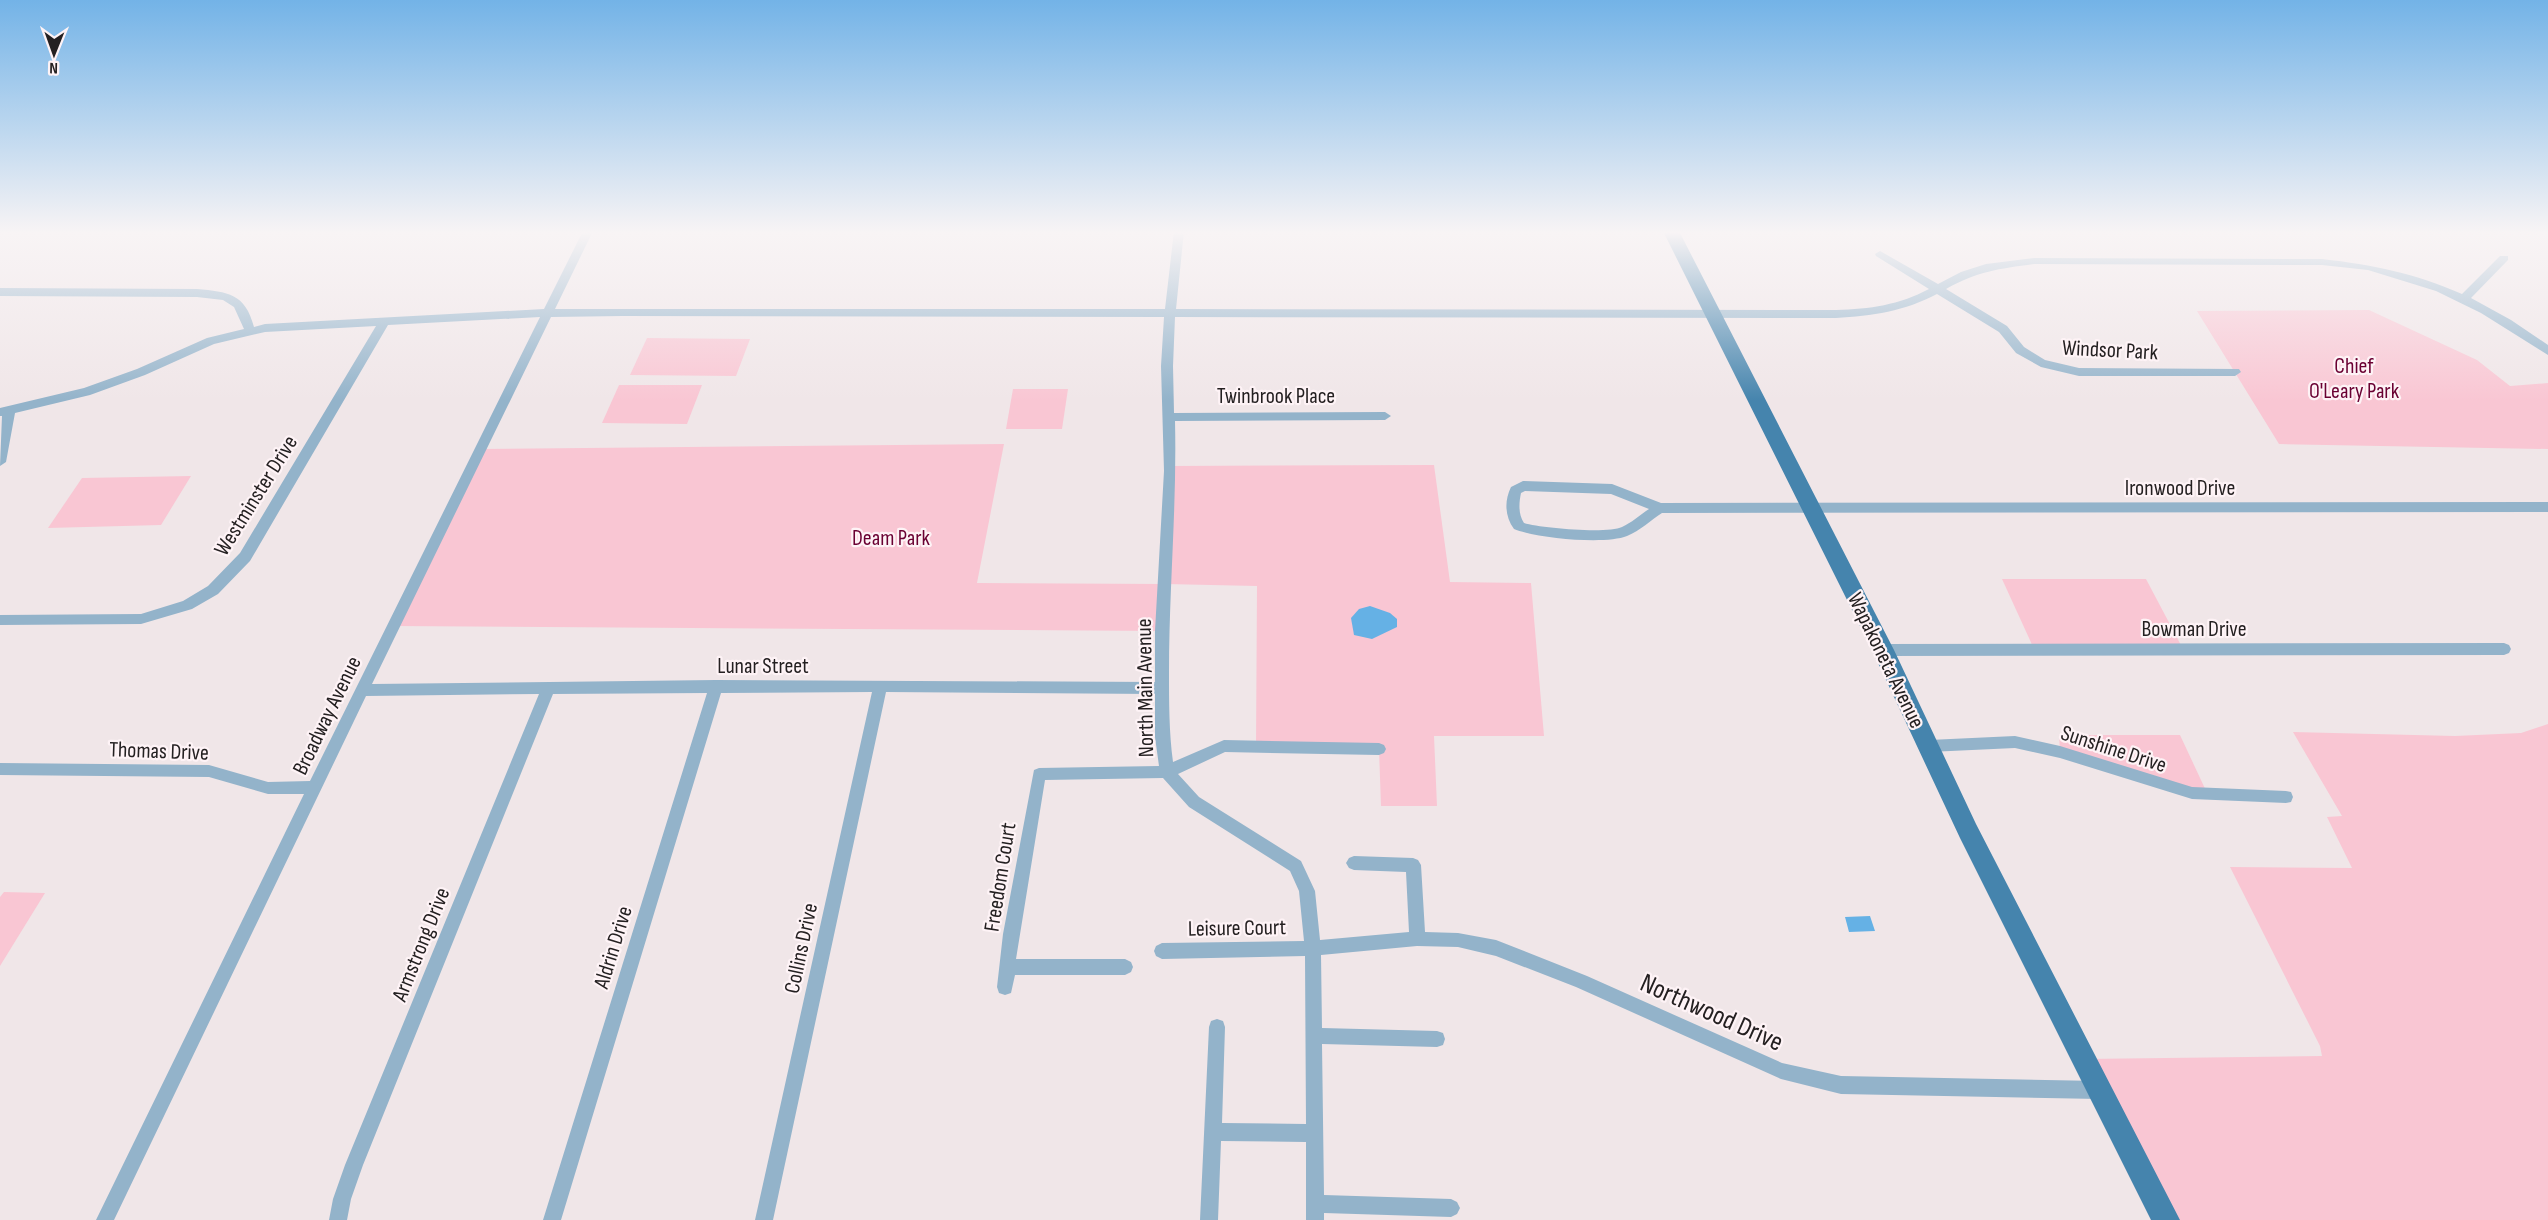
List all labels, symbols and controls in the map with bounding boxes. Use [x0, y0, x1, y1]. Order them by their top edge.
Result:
north arrow [24, 24, 84, 84]
text: N [49, 58, 58, 77]
street label: Windsor Park [2061, 335, 2159, 367]
park label: Chief O'Leary Park [2309, 353, 2400, 405]
street label: Twinbrook Place [1217, 383, 1335, 410]
street label: Westminster Drive [209, 431, 304, 561]
street label: Ironwood Drive [2125, 475, 2235, 502]
park label: Deam Park [852, 525, 931, 552]
street label: Wapakoneta Avenue [1841, 588, 1930, 733]
street label: Bowman Drive [2141, 616, 2247, 643]
street label: North Main Avenue [1131, 618, 1160, 758]
street label: Broadway Avenue [287, 652, 368, 779]
street label: Lunar Street [717, 653, 809, 680]
street label: Sunshine Drive [2057, 720, 2170, 779]
street label: Thomas Drive [109, 736, 209, 767]
street label: Freedom Court [979, 821, 1022, 934]
street label: Armstrong Drive [386, 884, 456, 1006]
street label: Collins Drive [779, 901, 824, 996]
street label: Aldrin Drive [588, 903, 639, 993]
street label: Leisure Court [1188, 914, 1287, 943]
street label: Northwood Drive [1635, 967, 1788, 1059]

